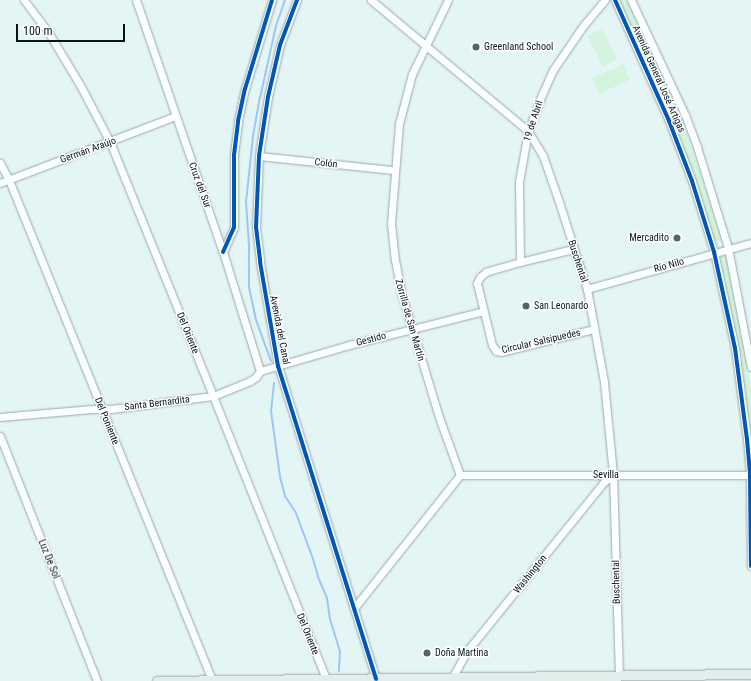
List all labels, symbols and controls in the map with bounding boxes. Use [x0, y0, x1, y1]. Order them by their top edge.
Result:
scale bar [18, 16, 127, 42]
text: 100 m [23, 24, 53, 38]
street label: Avenida General José Artigas [630, 24, 688, 134]
place label: Greenland School [484, 41, 553, 53]
marker: Greenland School [471, 42, 481, 52]
street label: 19 de Abril [521, 99, 545, 143]
street label: Germán Araújo [58, 134, 118, 166]
street label: Colón [314, 156, 338, 170]
street label: Cruz del Sur [186, 161, 214, 209]
place label: Mercadito [629, 232, 669, 244]
marker: Mercadito [672, 233, 682, 243]
street label: Buschental [566, 238, 590, 284]
street label: Río Nilo [653, 255, 685, 275]
street label: Zorrilla de San Martín [393, 277, 427, 363]
street label: Avenida del Canal [267, 294, 293, 366]
place label: San Leonardo [534, 300, 588, 312]
marker: San Leonardo [521, 301, 531, 311]
street label: Del Oriente [174, 311, 202, 355]
street label: Circular Salsipuedes [500, 326, 582, 356]
street label: Gestido [355, 329, 387, 349]
street label: Santa Bernardita [124, 393, 190, 413]
street label: Del Poniente [92, 396, 122, 446]
street label: Sevilla [593, 469, 619, 481]
street label: Luz De Sol [36, 538, 62, 580]
street label: Washington [511, 552, 549, 596]
street label: Buschental [610, 560, 622, 604]
street label: Del Oriente [294, 612, 322, 656]
place label: Doña Martina [435, 647, 488, 659]
marker: Doña Martina [422, 648, 432, 658]

